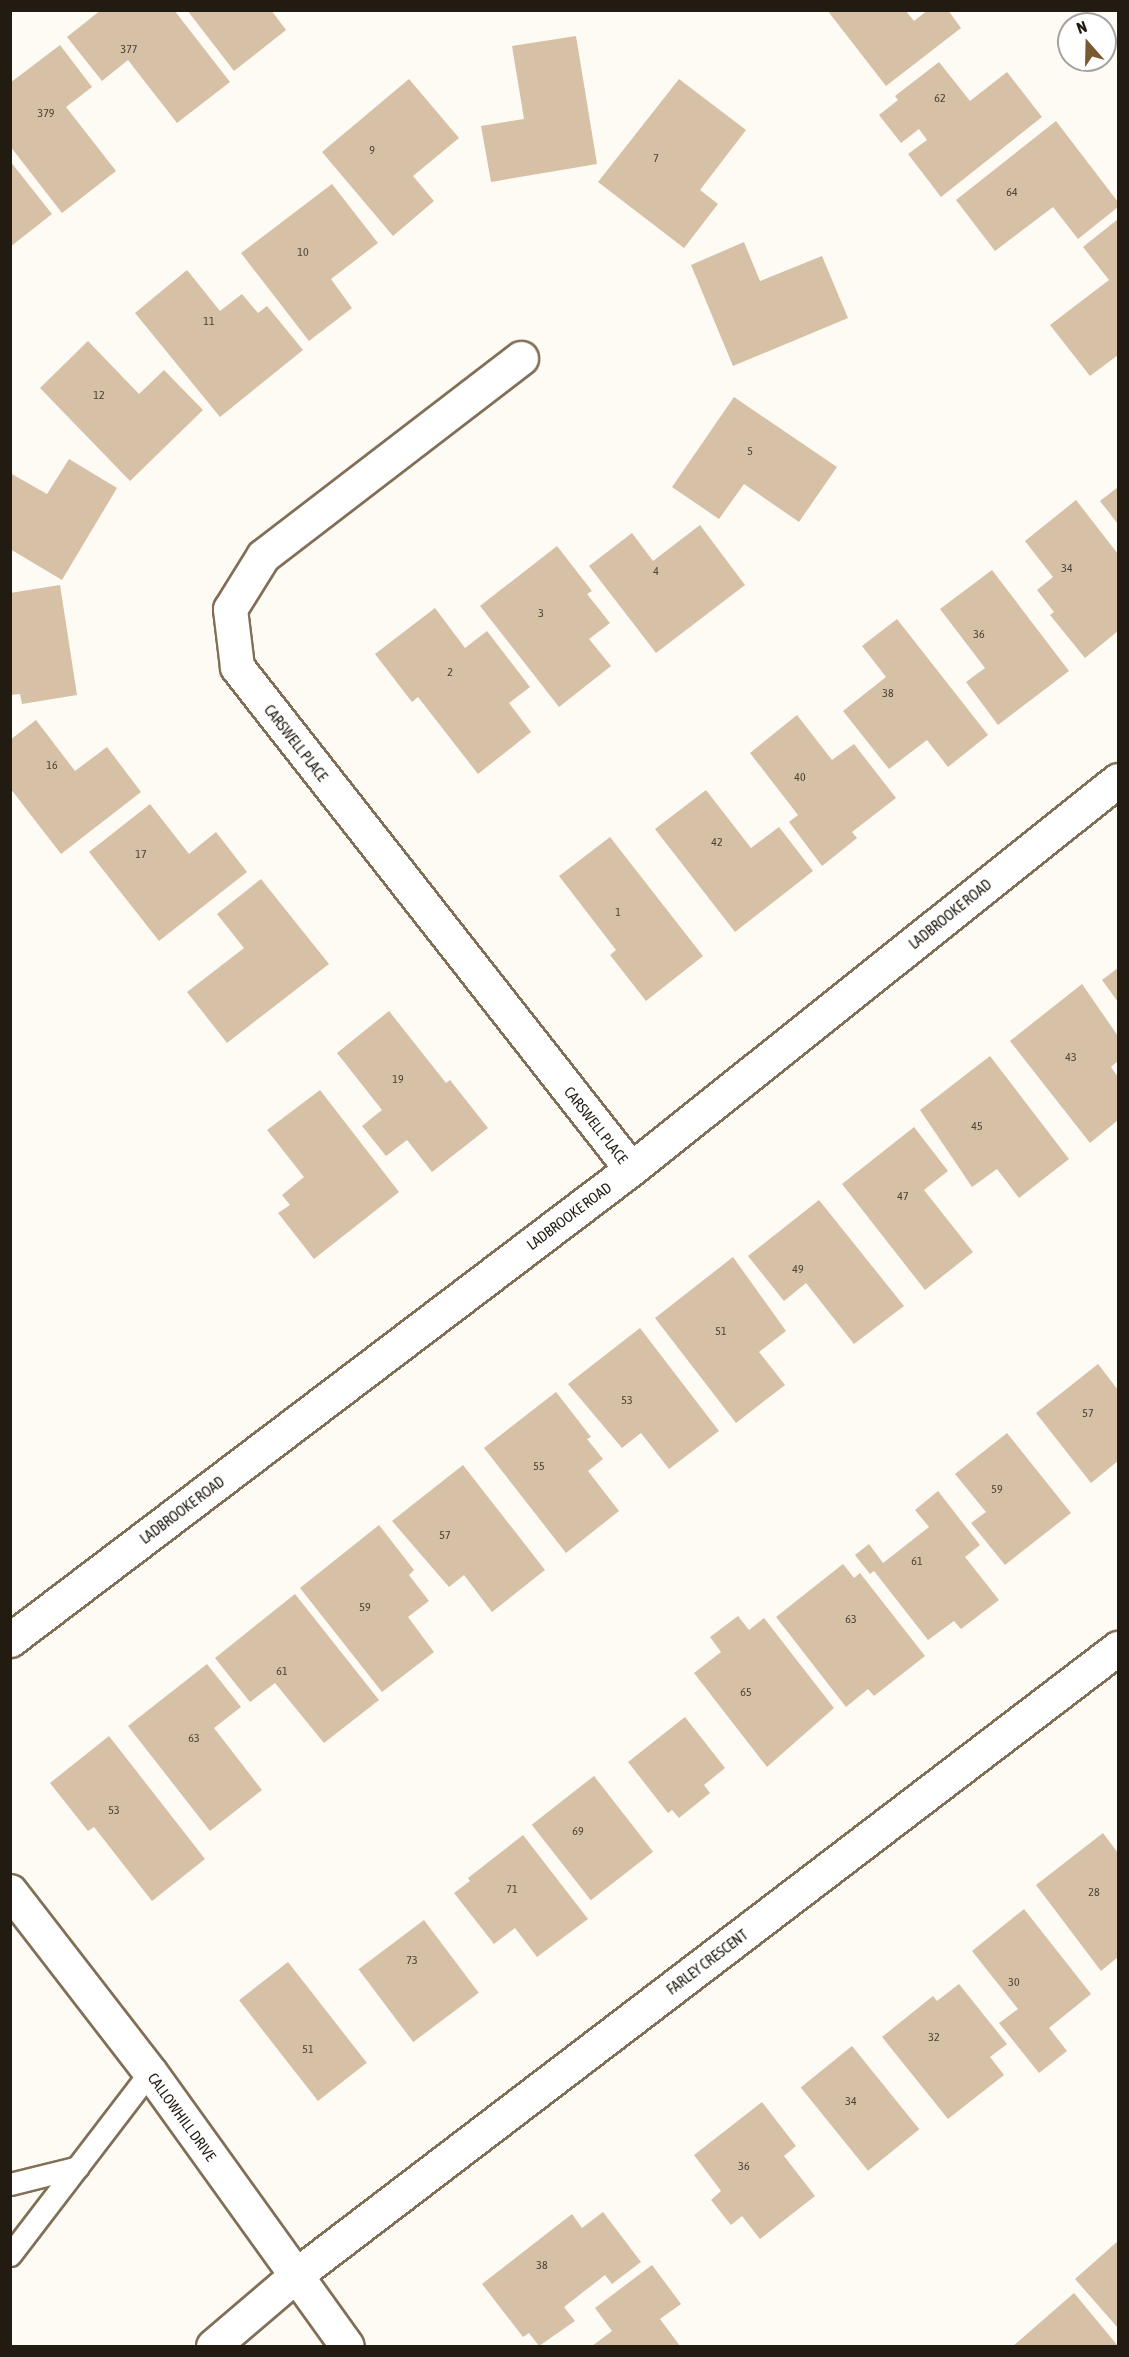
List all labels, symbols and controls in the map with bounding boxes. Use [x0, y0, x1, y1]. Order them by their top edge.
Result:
north arrow [1057, 12, 1117, 72]
text: N [1074, 17, 1089, 37]
house number: 377 [121, 43, 137, 57]
house number: 62 [934, 92, 946, 106]
house number: 379 [38, 107, 54, 121]
house number: 9 [369, 144, 375, 158]
house number: 7 [653, 152, 659, 166]
house number: 64 [1006, 186, 1018, 200]
house number: 10 [297, 246, 309, 260]
house number: 11 [203, 315, 215, 329]
house number: 12 [93, 389, 105, 403]
house number: 5 [747, 445, 753, 459]
house number: 34 [1061, 562, 1073, 576]
house number: 4 [653, 565, 659, 579]
house number: 3 [538, 607, 544, 621]
house number: 36 [973, 628, 985, 642]
house number: 2 [447, 666, 453, 680]
house number: 38 [882, 687, 894, 701]
street label: CARSWELL PLACE [260, 701, 332, 785]
house number: 16 [46, 759, 58, 773]
house number: 40 [794, 771, 806, 785]
house number: 42 [711, 836, 723, 850]
house number: 17 [135, 848, 147, 862]
street label: LADBROOKE ROAD [905, 875, 995, 953]
house number: 1 [615, 906, 621, 920]
house number: 43 [1065, 1051, 1077, 1065]
house number: 19 [392, 1073, 404, 1087]
street label: CARSWELL PLACE [560, 1083, 632, 1167]
house number: 45 [971, 1120, 983, 1134]
street label: LADBROOKE ROAD [523, 1178, 615, 1254]
house number: 47 [897, 1190, 909, 1204]
house number: 49 [792, 1263, 804, 1277]
house number: 51 [715, 1325, 727, 1339]
house number: 53 [621, 1394, 633, 1408]
house number: 57 [1082, 1407, 1094, 1421]
house number: 55 [533, 1460, 545, 1474]
street label: LADBROOKE ROAD [136, 1472, 228, 1548]
house number: 59 [991, 1483, 1003, 1497]
house number: 57 [439, 1529, 451, 1543]
house number: 61 [911, 1555, 923, 1569]
house number: 59 [359, 1601, 371, 1615]
house number: 63 [845, 1613, 857, 1627]
house number: 61 [276, 1665, 288, 1679]
house number: 65 [740, 1686, 752, 1700]
house number: 63 [188, 1732, 200, 1746]
house number: 53 [108, 1804, 120, 1818]
house number: 69 [572, 1825, 584, 1839]
house number: 71 [506, 1883, 518, 1897]
house number: 28 [1088, 1886, 1100, 1900]
street label: FARLEY CRESCENT [663, 1926, 751, 1998]
house number: 73 [406, 1954, 418, 1968]
house number: 30 [1008, 1976, 1020, 1990]
house number: 32 [928, 2031, 940, 2045]
house number: 51 [302, 2043, 314, 2057]
street label: CALLOWHILL DRIVE [144, 2069, 220, 2165]
house number: 34 [845, 2095, 857, 2109]
house number: 36 [738, 2160, 750, 2174]
house number: 38 [536, 2259, 548, 2273]

